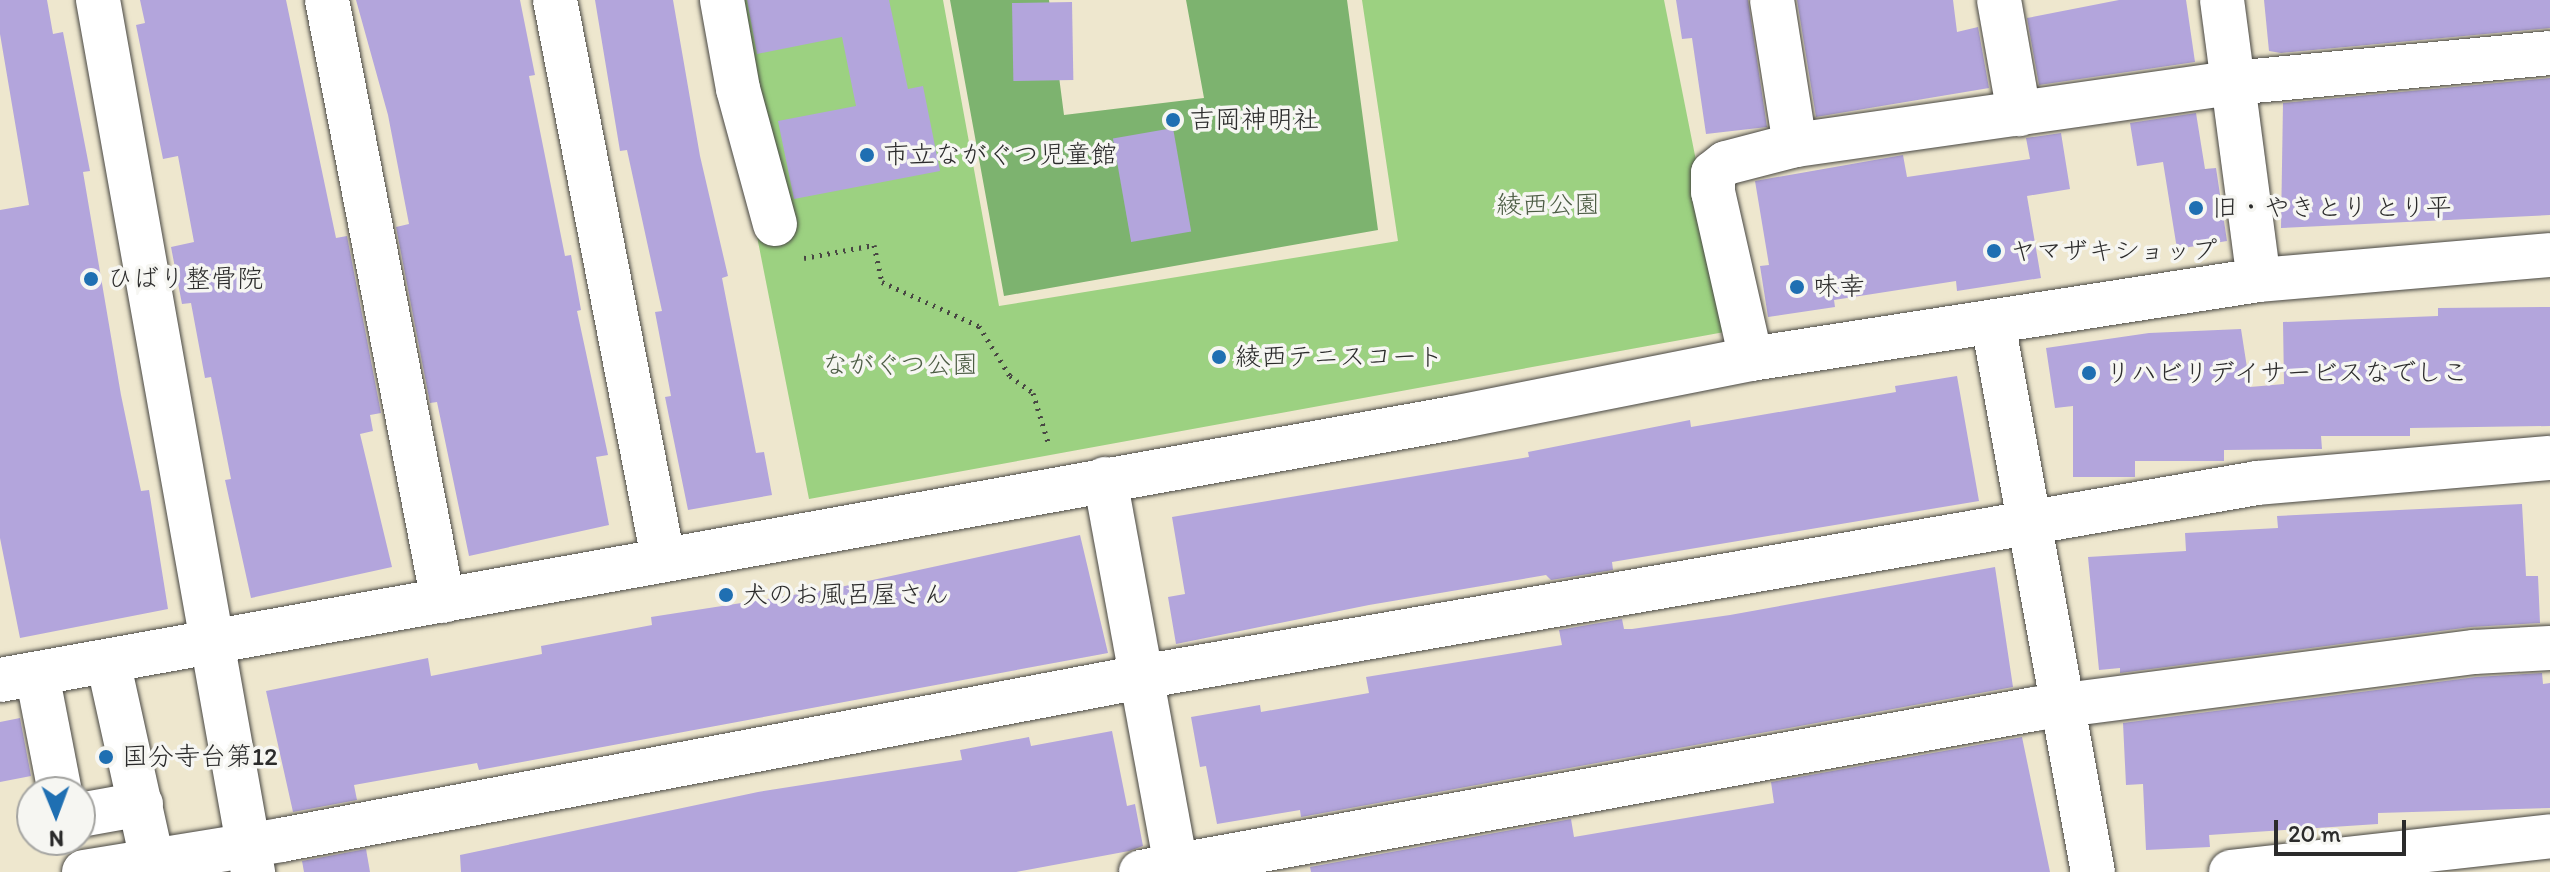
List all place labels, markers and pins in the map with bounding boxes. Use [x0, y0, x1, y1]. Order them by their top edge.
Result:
place label: 吉岡神明社 [1189, 104, 1319, 136]
marker: 吉岡神明社 [1164, 111, 1182, 129]
place label: 市立ながぐつ児童館 [883, 139, 1117, 171]
marker: 市立ながぐつ児童館 [858, 146, 876, 164]
place label: 旧・やきとり とり平 [2212, 192, 2452, 224]
marker: 旧・やきとり とり平 [2187, 199, 2205, 217]
place label: ヤマザキショップ [2010, 235, 2218, 267]
marker: ヤマザキショップ [1985, 242, 2003, 260]
place label: ひばり整骨院 [107, 263, 263, 295]
marker: ひばり整骨院 [82, 270, 100, 288]
place label: 味幸 [1813, 271, 1865, 303]
marker: 味幸 [1788, 278, 1806, 296]
place label: 綾西テニスコート [1235, 341, 1443, 373]
marker: 綾西テニスコート [1210, 348, 1228, 366]
place label: リハビリデイサービスなでしこ [2105, 357, 2469, 389]
marker: リハビリデイサービスなでしこ [2080, 364, 2098, 382]
place label: 犬のお風呂屋さん [742, 579, 950, 611]
marker: 犬のお風呂屋さん [717, 586, 735, 604]
place label: 国分寺台第12 [122, 741, 278, 773]
marker: 国分寺台第12 [97, 748, 115, 766]

